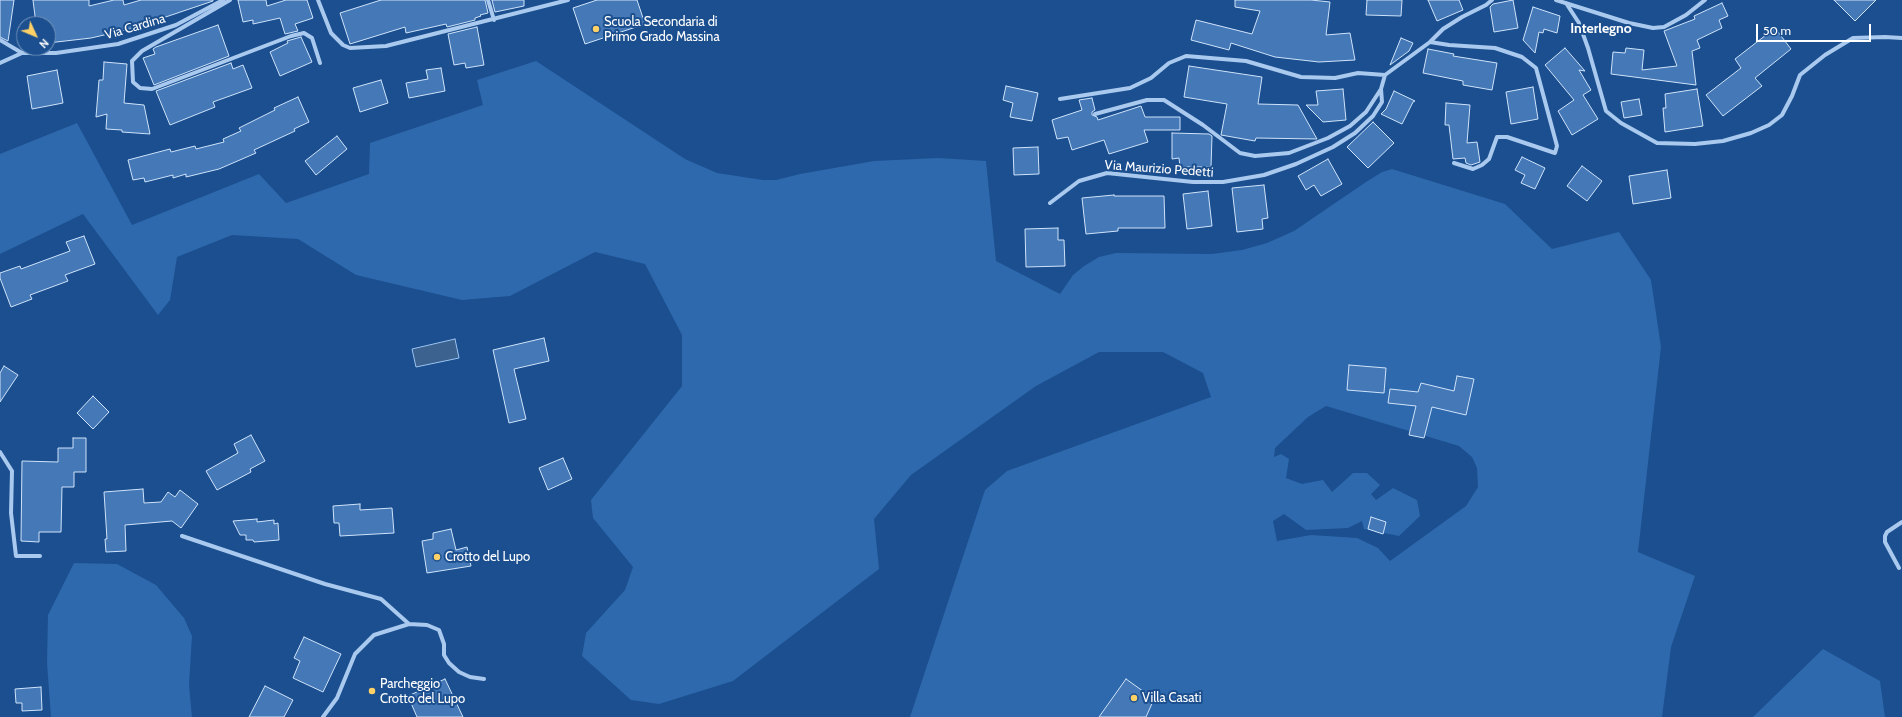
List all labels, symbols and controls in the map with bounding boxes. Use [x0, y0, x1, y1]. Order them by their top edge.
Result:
street label: Via Cardina [103, 11, 167, 43]
place label: Scuola Secondaria di Primo Grado Massina [604, 14, 720, 45]
north arrow [16, 16, 56, 56]
scale bar [1758, 16, 1873, 42]
district label: Interlegno [1570, 21, 1632, 37]
text: 50 m [1763, 23, 1791, 38]
marker: Scuola Secondaria di Primo Grado Massina [591, 24, 601, 34]
text: N [36, 36, 52, 51]
street label: Via Maurizio Pedetti [1104, 157, 1214, 181]
place label: Crotto del Lupo [445, 549, 530, 565]
marker: Crotto del Lupo [432, 552, 442, 562]
place label: Parcheggio Crotto del Lupo [380, 676, 465, 707]
marker: Parcheggio Crotto del Lupo [367, 686, 377, 696]
place label: Villa Casati [1142, 690, 1201, 706]
marker: Villa Casati [1129, 693, 1139, 703]

